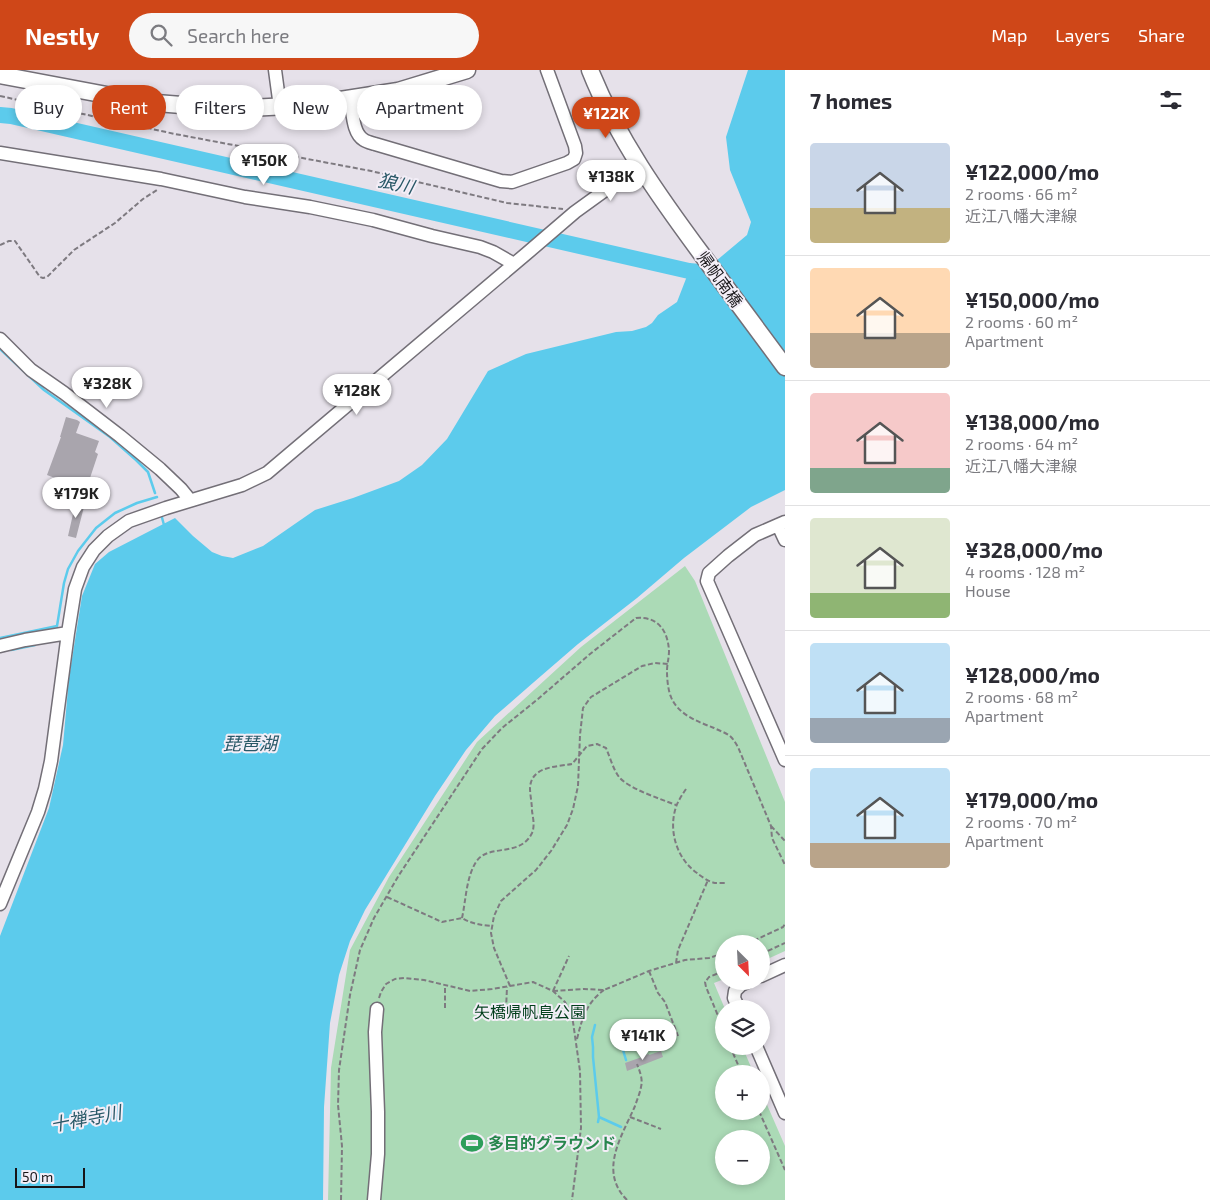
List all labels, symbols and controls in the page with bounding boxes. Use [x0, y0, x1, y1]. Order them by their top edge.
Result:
search box [129, 13, 479, 58]
text: Nestly [25, 21, 99, 50]
icon: search [147, 21, 175, 49]
text: Search here [187, 24, 289, 47]
text: Map [991, 24, 1027, 46]
text: Layers [1055, 24, 1110, 46]
text: Share [1138, 24, 1185, 46]
chip: Buy [15, 85, 82, 130]
chip: Rent [92, 85, 166, 130]
chip: Filters [176, 85, 264, 130]
chip: New [274, 85, 347, 130]
chip: Apartment [357, 85, 482, 130]
icon: filters [1157, 86, 1185, 114]
text: 7 homes [810, 88, 892, 113]
pin: ¥122K [571, 97, 641, 139]
text: ¥122K [583, 103, 629, 122]
pin: ¥150K [229, 144, 299, 186]
text: ¥150K [241, 150, 287, 169]
text: ¥122,000/mo [965, 159, 1099, 184]
pin: ¥138K [576, 160, 646, 202]
icon: home [850, 163, 910, 223]
text: ¥138K [588, 166, 634, 185]
water label: 狼川 [376, 168, 418, 198]
text: 2 rooms · 66 m² [965, 184, 1078, 203]
text: 近江八幡大津線 [965, 206, 1077, 225]
street label: 帰帆南橋 [694, 247, 747, 310]
text: ¥150,000/mo [965, 287, 1100, 312]
icon: home [850, 288, 910, 348]
text: 2 rooms · 60 m² [965, 312, 1078, 331]
text: Apartment [965, 331, 1044, 350]
pin: ¥328K [72, 366, 142, 409]
text: ¥328K [82, 373, 132, 392]
pin: ¥128K [322, 374, 392, 416]
text: ¥128K [334, 380, 380, 399]
text: ¥138,000/mo [965, 409, 1100, 434]
icon: home [850, 413, 910, 473]
text: 2 rooms · 64 m² [965, 434, 1078, 453]
text: 近江八幡大津線 [965, 456, 1077, 475]
pin: ¥179K [41, 476, 111, 519]
text: ¥179K [53, 483, 99, 502]
text: ¥328,000/mo [965, 537, 1103, 562]
icon: home [850, 538, 910, 598]
text: 4 rooms · 128 m² [965, 562, 1085, 581]
text: House [965, 581, 1011, 600]
text: ¥128,000/mo [965, 662, 1100, 687]
icon: home [850, 663, 910, 723]
text: 2 rooms · 68 m² [965, 687, 1078, 706]
text: Apartment [965, 706, 1044, 725]
water label: 琵琶湖 [223, 732, 280, 754]
text: ¥179,000/mo [965, 787, 1098, 812]
icon: home [850, 788, 910, 848]
text: 2 rooms · 70 m² [965, 812, 1077, 831]
text: Apartment [965, 831, 1044, 850]
north arrow [715, 935, 770, 990]
map controls [715, 935, 770, 1185]
button: layers [715, 1000, 770, 1055]
park label: 矢橋帰帆島公園 [474, 1002, 586, 1021]
pin: ¥141K [608, 1018, 678, 1061]
text: ¥141K [621, 1025, 665, 1044]
button: + [715, 1065, 770, 1120]
water label: 十禅寺川 [48, 1100, 125, 1136]
sports icon: 多目的グラウンド [459, 1130, 485, 1156]
button: − [715, 1130, 770, 1185]
place label: 多目的グラウンド [488, 1133, 616, 1152]
scale bar [15, 1165, 85, 1188]
text: 50 m [22, 1168, 53, 1185]

